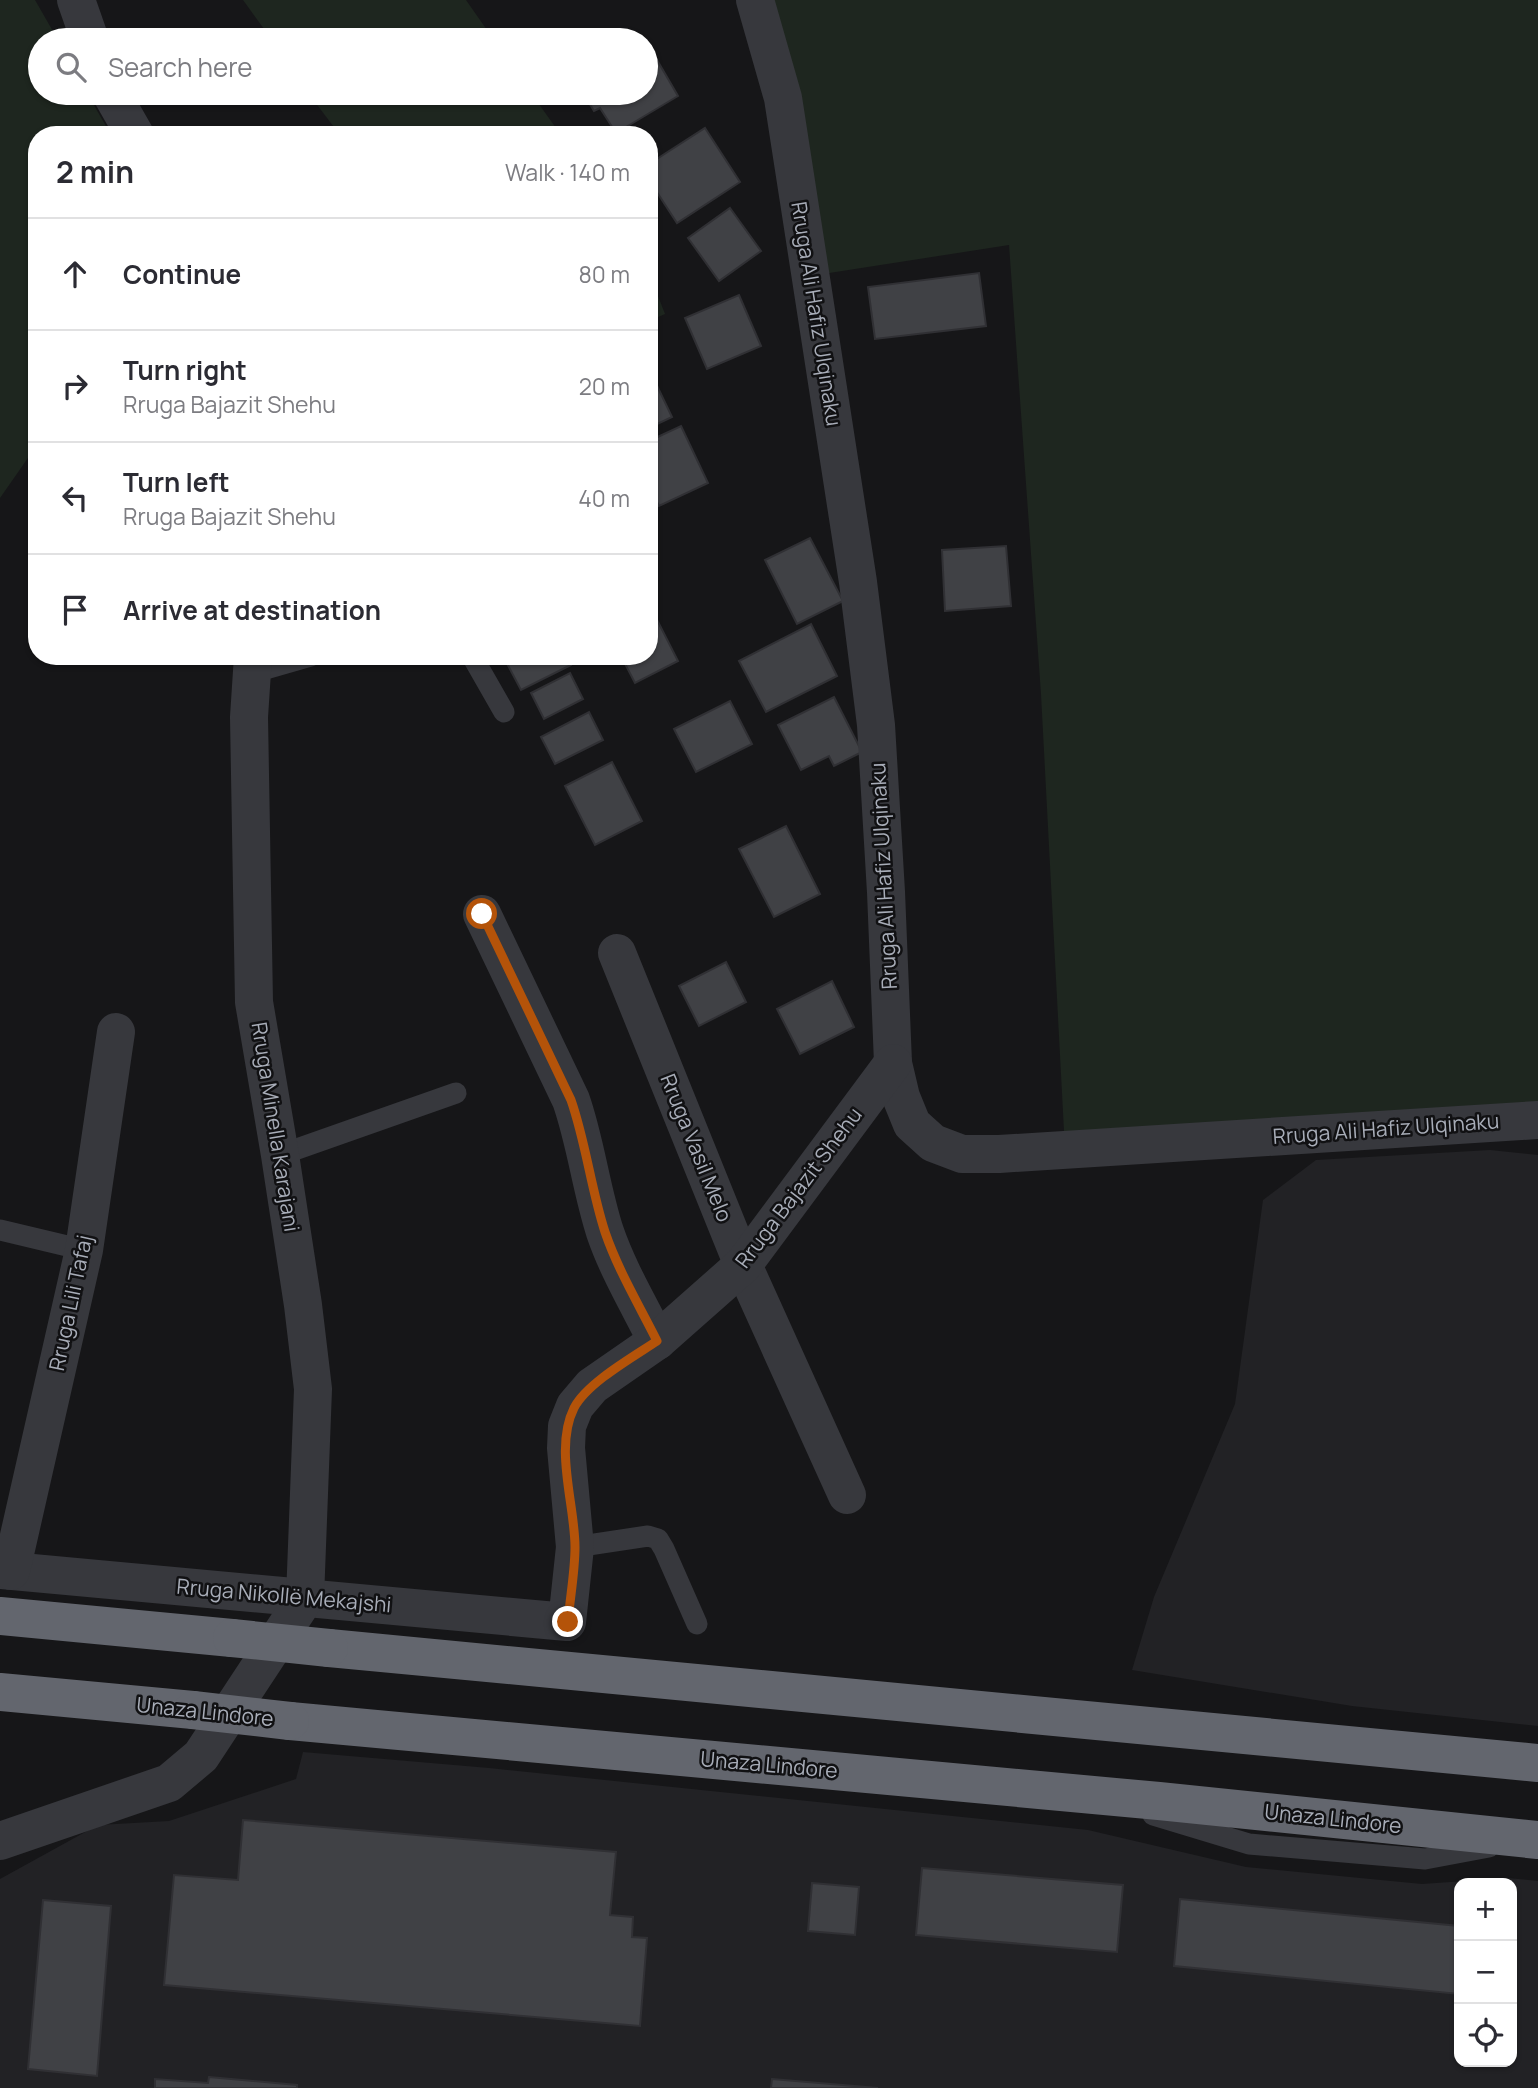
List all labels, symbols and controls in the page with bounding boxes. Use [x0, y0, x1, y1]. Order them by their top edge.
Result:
search box [28, 28, 658, 105]
icon: search [52, 48, 90, 86]
text: Search here [108, 49, 253, 85]
text: 2 min [56, 151, 134, 192]
text: Walk · 140 m [505, 156, 630, 188]
street label: Rruga Ali Hafiz Ulqinaku [785, 200, 849, 428]
icon: ahead [56, 255, 94, 293]
text: Continue [123, 256, 241, 292]
text: 80 m [579, 258, 630, 290]
text: Turn right [123, 352, 247, 388]
icon: right [56, 367, 94, 405]
text: 20 m [579, 370, 630, 402]
text: Rruga Bajazit Shehu [123, 388, 336, 420]
text: Turn left [123, 464, 230, 500]
icon: left [56, 479, 94, 517]
text: 40 m [578, 482, 630, 514]
text: Rruga Bajazit Shehu [123, 500, 336, 532]
icon: arrive [56, 591, 94, 629]
text: Arrive at destination [123, 592, 381, 628]
street label: Rruga Ali Hafiz Ulqinaku [863, 762, 903, 990]
route start [466, 898, 497, 929]
street label: Rruga Minella Karajani [246, 1020, 306, 1234]
street label: Rruga Vasil Melo [654, 1069, 739, 1226]
street label: Rruga Bajazit Shehu [729, 1101, 868, 1273]
street label: Rruga Ali Hafiz Ulqinaku [1272, 1106, 1500, 1150]
street label: Rruga Lili Tafaj [42, 1232, 98, 1373]
street label: Rruga Nikollë Mekajshi [176, 1572, 393, 1618]
route end [552, 1606, 583, 1637]
street label: Unaza Lindore [135, 1690, 275, 1732]
street label: Unaza Lindore [699, 1744, 839, 1784]
street label: Unaza Lindore [1263, 1797, 1403, 1839]
map controls [1454, 1878, 1517, 2067]
button: + [1454, 1878, 1517, 1941]
button: − [1454, 1941, 1517, 2004]
button: locate [1454, 2004, 1517, 2067]

